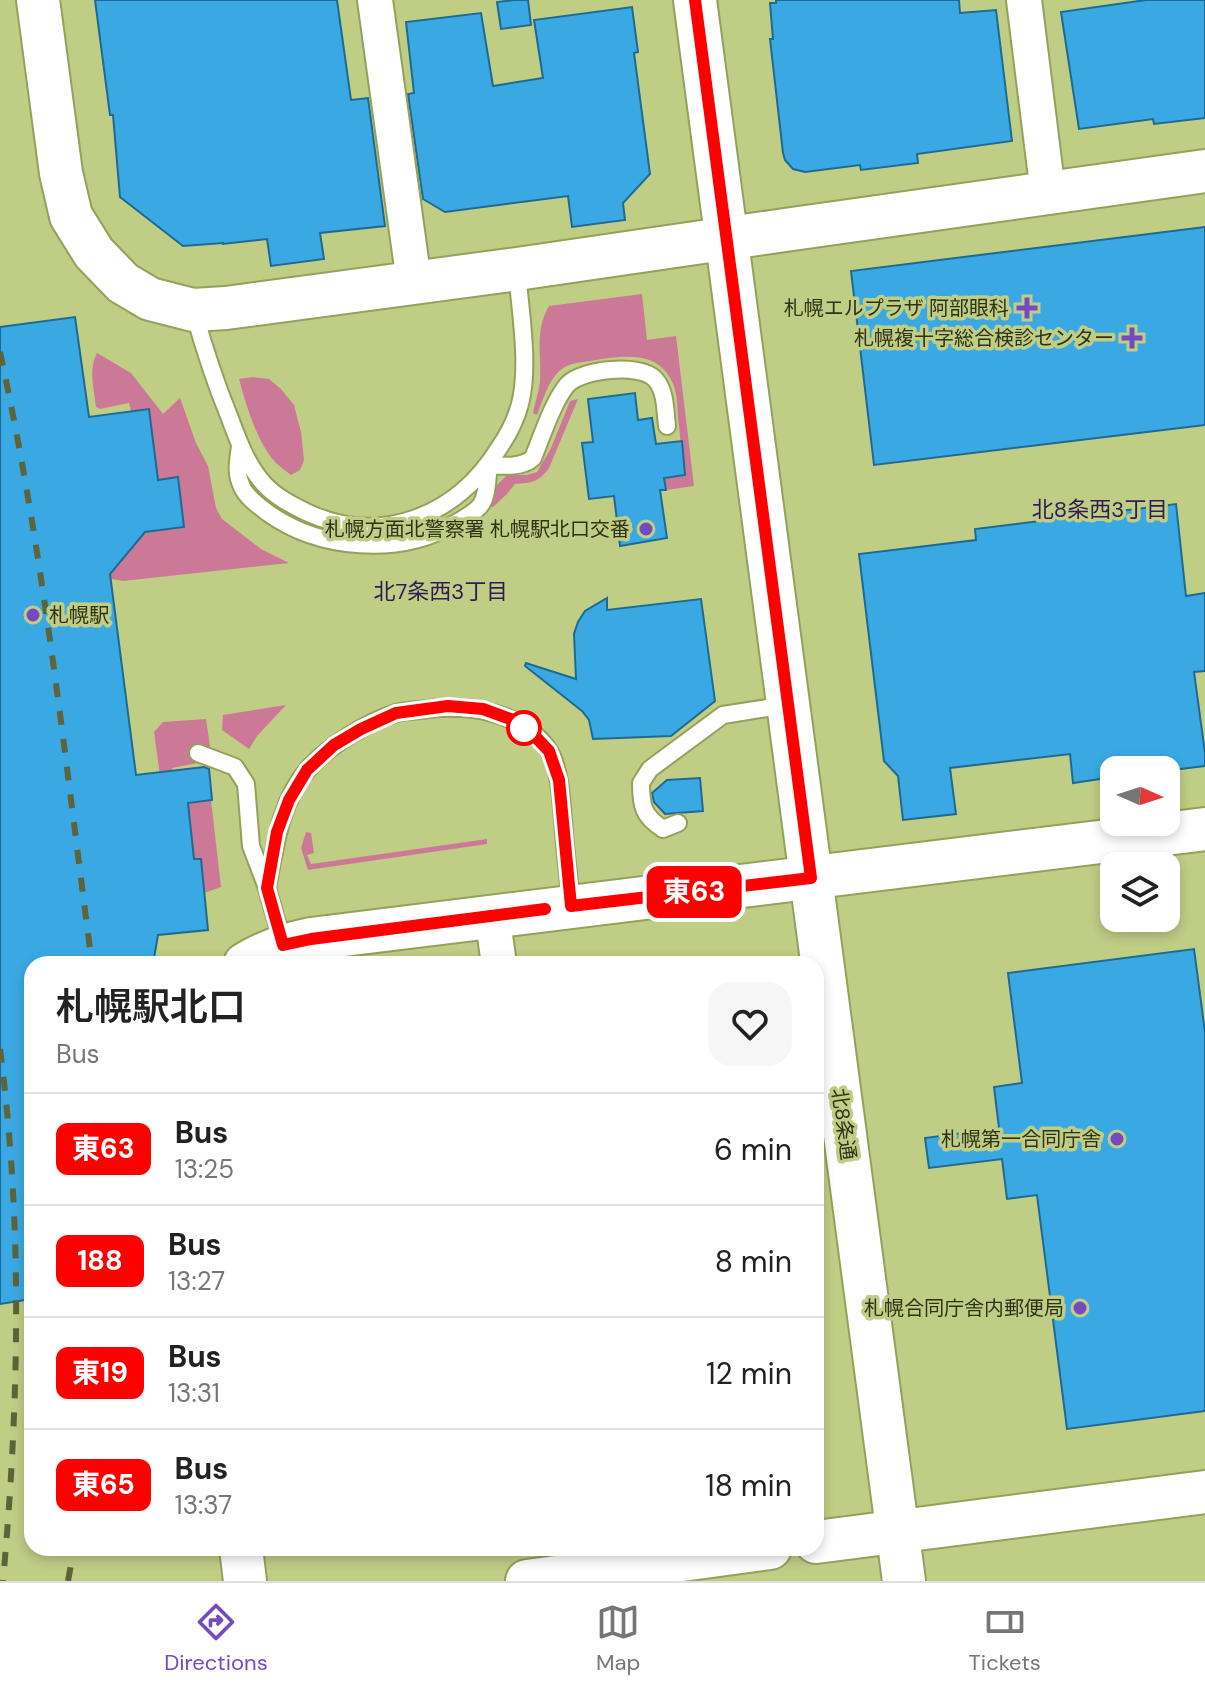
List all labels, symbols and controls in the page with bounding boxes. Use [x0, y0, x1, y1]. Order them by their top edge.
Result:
place label: 札幌エルプラザ 阿部眼科 [784, 295, 1009, 321]
marker: 札幌エルプラザ 阿部眼科 [1016, 297, 1038, 319]
place label: 札幌複十字総合検診センター [854, 325, 1114, 351]
marker: 札幌複十字総合検診センター [1121, 327, 1143, 349]
district label: 北8条西3丁目 [1032, 495, 1168, 524]
place label: 札幌方面北警察署 札幌駅北口交番 [325, 516, 630, 542]
marker: 札幌方面北警察署 札幌駅北口交番 [637, 520, 655, 538]
district label: 北7条西3丁目 [374, 577, 508, 606]
place label: 札幌駅 [49, 602, 109, 628]
marker: 札幌駅 [24, 606, 42, 624]
unlabelled marker [507, 711, 541, 745]
north arrow [1100, 756, 1180, 836]
map controls [1100, 756, 1180, 932]
button: layers [1100, 852, 1180, 932]
line badge: 東63 [648, 866, 740, 918]
text: 東63 [663, 873, 725, 910]
text: 札幌駅北口 [56, 982, 246, 1032]
button: heart [708, 982, 792, 1066]
text: Bus [56, 1037, 100, 1071]
street label: 北8条通 [826, 1086, 862, 1162]
text: Bus [175, 1113, 228, 1152]
place label: 札幌第一合同庁舎 [941, 1126, 1101, 1152]
text: 東63 [72, 1130, 135, 1167]
text: 6 min [714, 1130, 792, 1169]
marker: 札幌第一合同庁舎 [1108, 1130, 1126, 1148]
text: 13:25 [175, 1152, 234, 1186]
text: Bus [168, 1225, 222, 1264]
text: 188 [77, 1242, 123, 1279]
text: 8 min [715, 1242, 792, 1281]
text: 13:27 [168, 1264, 225, 1298]
place label: 札幌合同庁舎内郵便局 [864, 1295, 1064, 1321]
marker: 札幌合同庁舎内郵便局 [1071, 1299, 1089, 1317]
text: Bus [168, 1337, 222, 1376]
text: 東19 [72, 1354, 128, 1391]
text: 12 min [706, 1354, 792, 1393]
text: 13:31 [168, 1376, 220, 1410]
text: Bus [175, 1449, 228, 1488]
text: 東65 [72, 1466, 135, 1503]
text: 18 min [705, 1466, 792, 1505]
text: 13:37 [175, 1488, 232, 1522]
tab: Directions [164, 1600, 268, 1677]
tab: Map [596, 1600, 640, 1677]
tab: Tickets [969, 1600, 1041, 1677]

